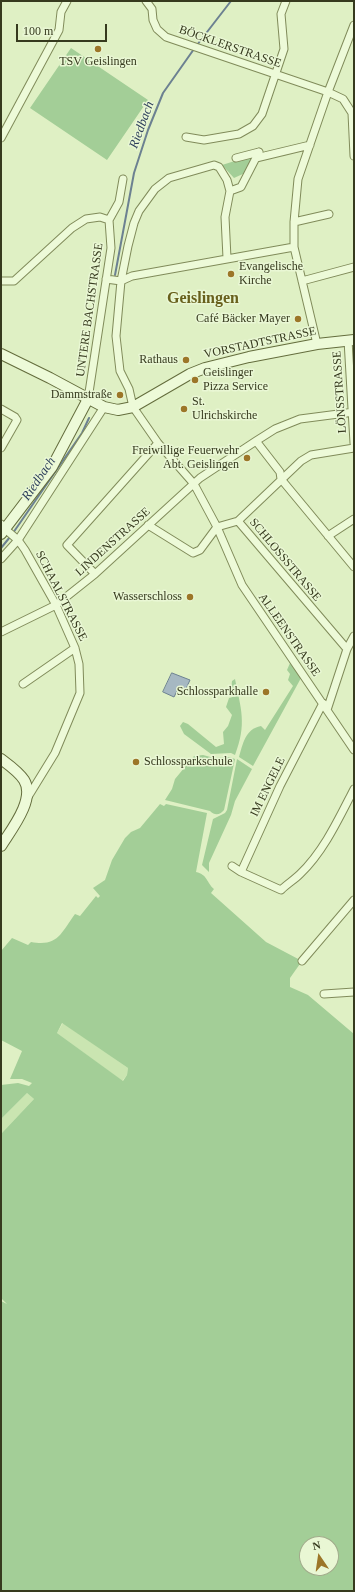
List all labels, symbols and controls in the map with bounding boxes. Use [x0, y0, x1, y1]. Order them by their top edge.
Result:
scale bar [18, 16, 109, 42]
street label: BÖCKLERSTRASSE [177, 23, 283, 71]
text: 100 m [23, 24, 53, 38]
marker: TSV Geislingen [93, 44, 103, 54]
place label: TSV Geislingen [59, 55, 137, 69]
water label: Riedbach [126, 99, 158, 151]
street label: UNTERE BACHSTRASSE [73, 242, 107, 378]
place label: Evangelische Kirche [239, 260, 303, 288]
marker: Evangelische Kirche [226, 269, 236, 279]
district label: Geislingen [167, 289, 239, 309]
place label: Café Bäcker Mayer [196, 312, 290, 326]
marker: Café Bäcker Mayer [293, 314, 303, 324]
street label: VORSTADTSTRASSE [203, 324, 317, 362]
street label: LÖNSSTRASSE [330, 350, 350, 434]
place label: Rathaus [139, 353, 178, 367]
marker: Rathaus [181, 355, 191, 365]
place label: Geislinger Pizza Service [203, 366, 268, 394]
marker: Geislinger Pizza Service [190, 375, 200, 385]
place label: Dammstraße [51, 388, 112, 402]
marker: Dammstraße [115, 390, 125, 400]
place label: St. Ulrichskirche [192, 395, 257, 423]
marker: St. Ulrichskirche [179, 404, 189, 414]
place label: Freiwillige Feuerwehr Abt. Geislingen [132, 444, 239, 472]
marker: Freiwillige Feuerwehr Abt. Geislingen [242, 453, 252, 463]
water label: Riedbach [19, 454, 59, 504]
street label: LINDENSTRASSE [73, 505, 153, 579]
street label: SCHLOSSSTRASSE [246, 516, 324, 604]
street label: SCHAALSTRASSE [32, 548, 90, 644]
place label: Wasserschloss [113, 590, 182, 604]
street label: ALLEENSTRASSE [255, 591, 323, 679]
marker: Wasserschloss [185, 592, 195, 602]
place label: Schlossparkhalle [177, 685, 258, 699]
marker: Schlossparkhalle [261, 687, 271, 697]
place label: Schlossparkschule [144, 755, 233, 769]
street label: IM ENGELE [247, 755, 289, 819]
marker: Schlossparkschule [131, 757, 141, 767]
north arrow [299, 1536, 339, 1576]
text: N [311, 1539, 322, 1552]

